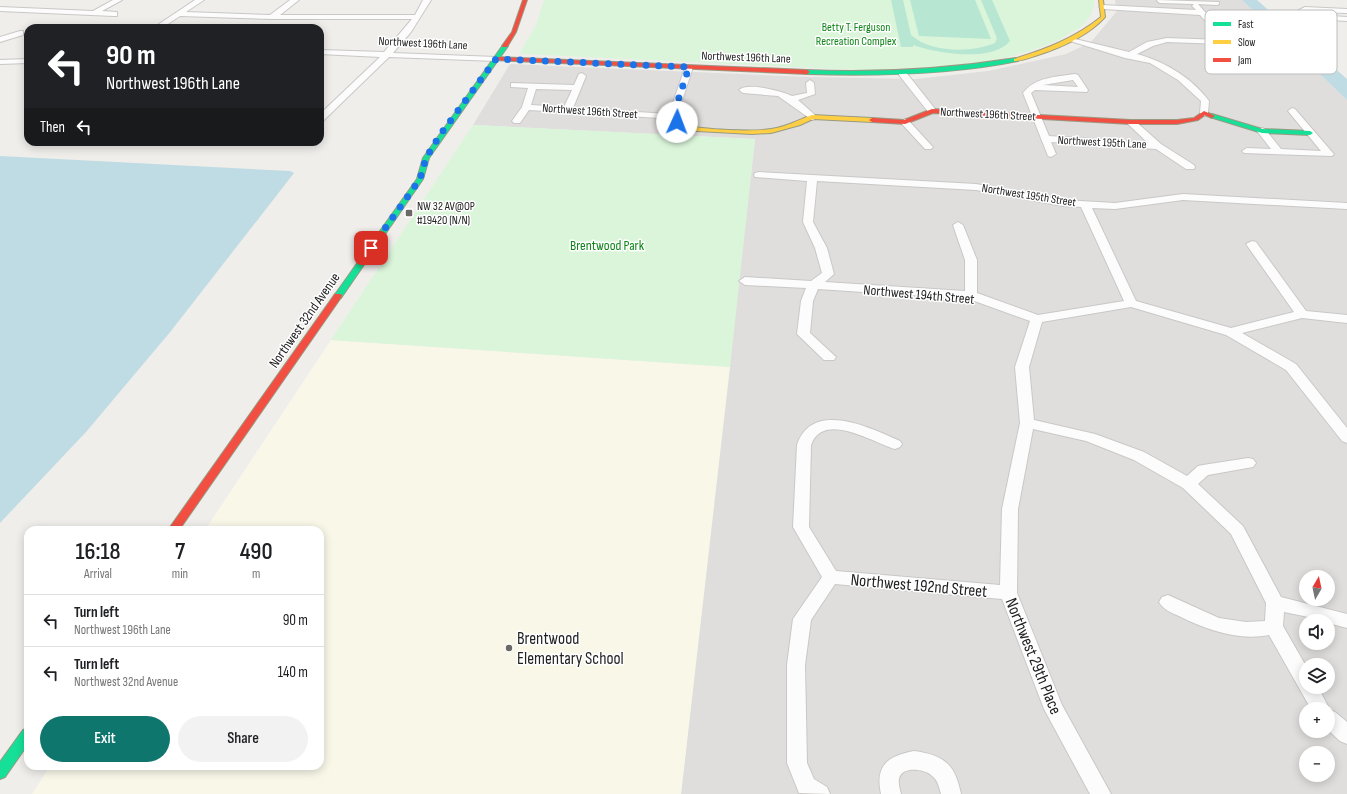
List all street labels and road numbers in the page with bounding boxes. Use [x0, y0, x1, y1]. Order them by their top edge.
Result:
street label: Northwest 196th Lane [378, 34, 468, 53]
street label: Northwest 196th Lane [701, 48, 791, 67]
street label: Northwest 196th Street [542, 101, 639, 122]
street label: Northwest 196th Street [940, 105, 1036, 125]
street label: Northwest 195th Lane [1057, 133, 1147, 152]
street label: Northwest 195th Street [981, 181, 1077, 210]
street label: Northwest 32nd Avenue [265, 269, 344, 371]
street label: Northwest 194th Street [863, 281, 975, 308]
street label: Northwest 192nd Street [850, 570, 988, 602]
street label: Northwest 29th Place [1001, 595, 1066, 718]

